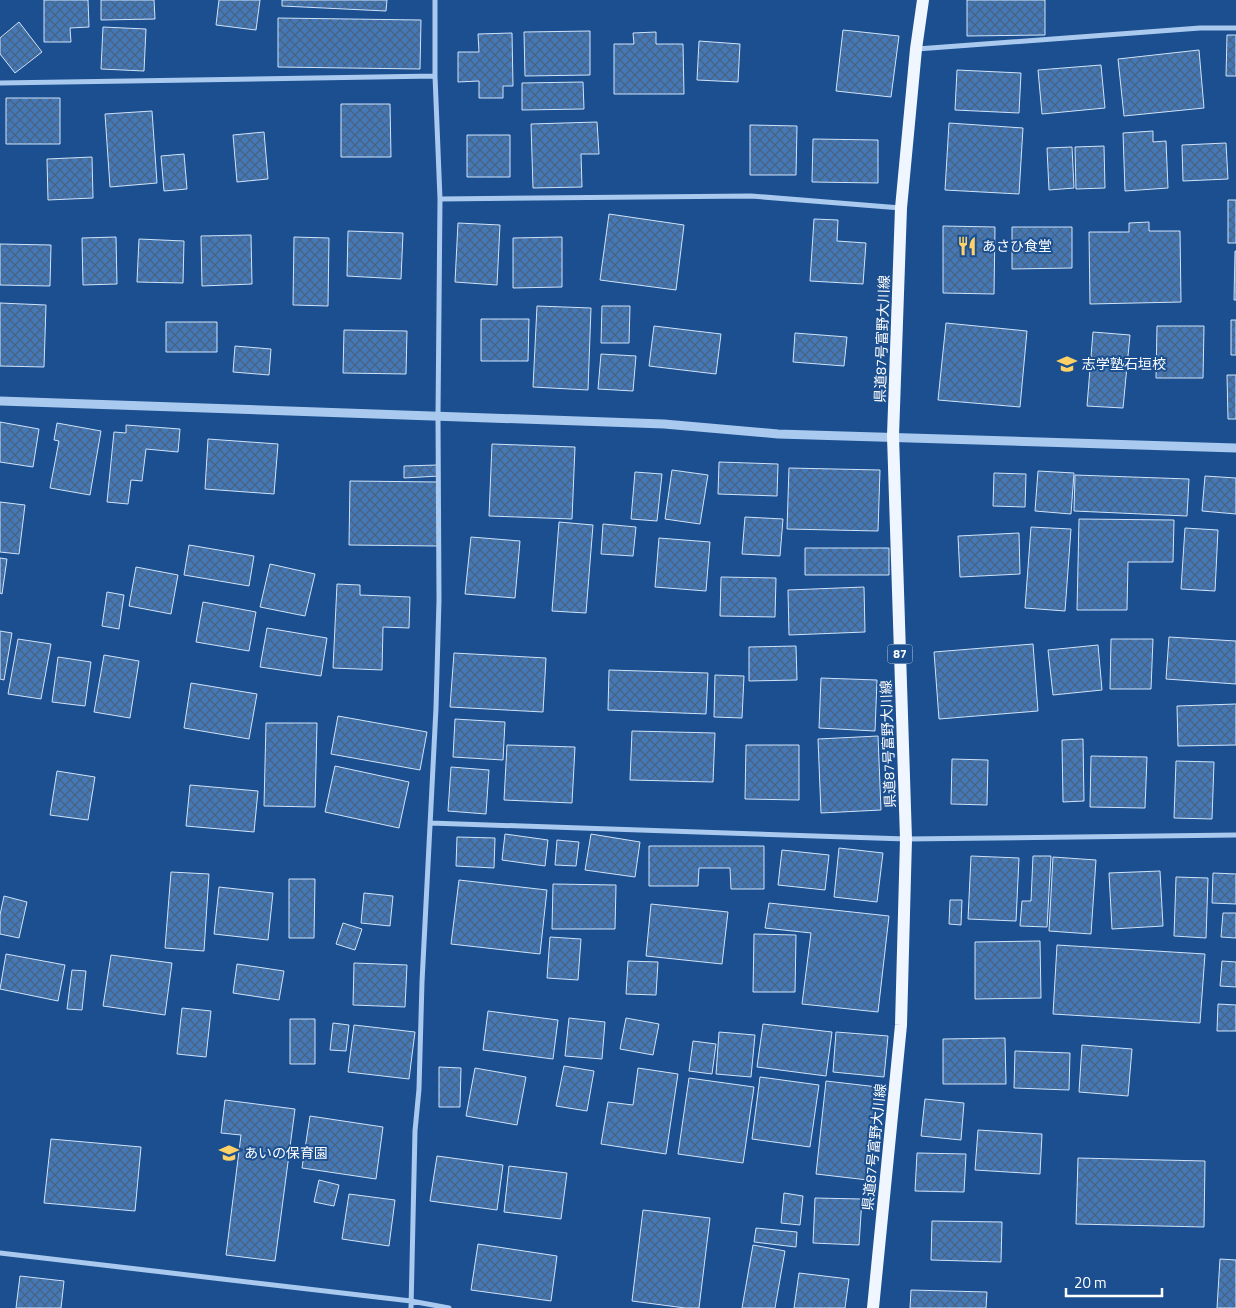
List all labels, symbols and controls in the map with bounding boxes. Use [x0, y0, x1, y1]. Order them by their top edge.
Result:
restaurant icon: あさひ食堂 [956, 235, 978, 257]
place label: あさひ食堂 [982, 235, 1052, 256]
street label: 県道87号富野大川線 [869, 275, 894, 403]
school or university icon: 志学塾石垣校 [1056, 353, 1078, 375]
place label: 志学塾石垣校 [1082, 353, 1166, 374]
road number: 87 [888, 644, 912, 664]
street label: 県道87号富野大川線 [875, 680, 900, 808]
street label: 県道87号富野大川線 [856, 1082, 891, 1212]
school or university icon: あいの保育園 [218, 1142, 240, 1164]
place label: あいの保育園 [244, 1142, 328, 1163]
scale bar [1066, 1266, 1162, 1298]
text: 20 m [1074, 1271, 1107, 1294]

